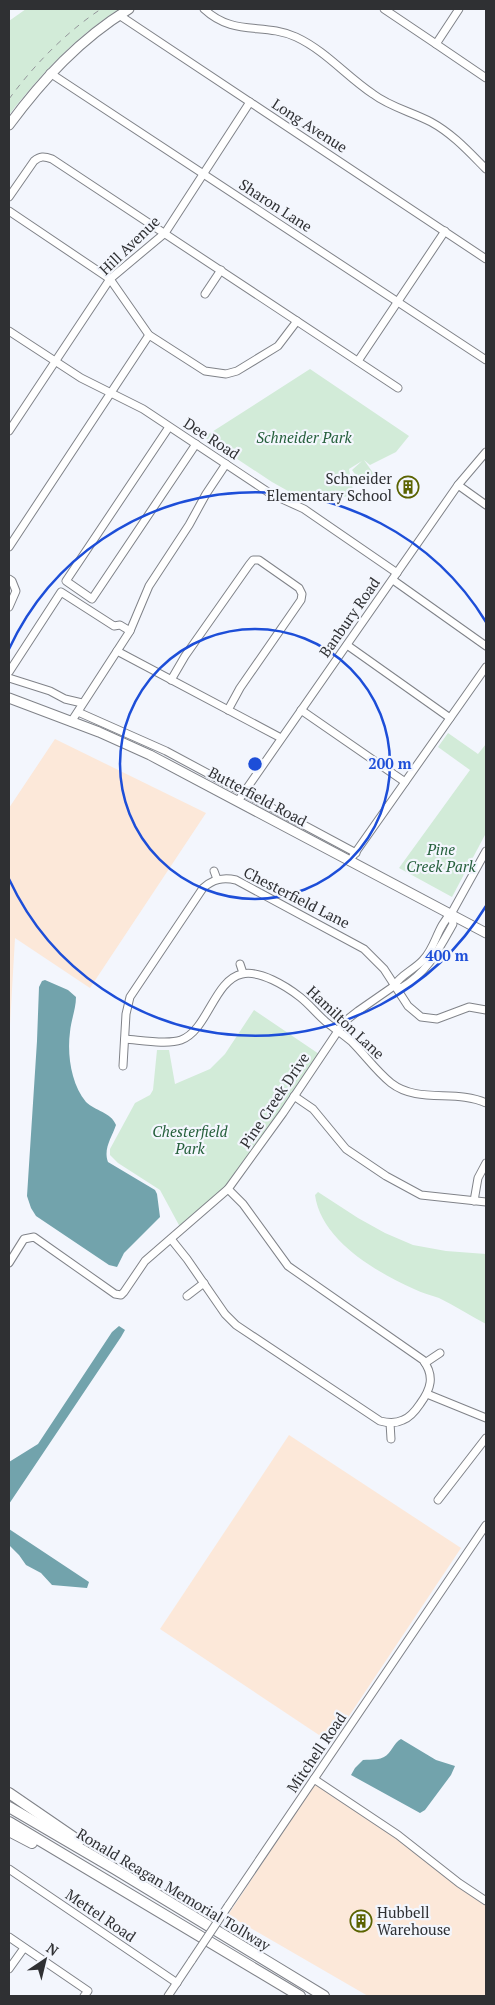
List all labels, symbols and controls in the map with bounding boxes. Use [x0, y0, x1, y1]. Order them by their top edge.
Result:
street label: Long Avenue [269, 93, 351, 157]
street label: Sharon Lane [236, 174, 316, 236]
street label: Hill Avenue [94, 211, 164, 279]
street label: Dee Road [180, 413, 244, 463]
park label: Schneider Park [256, 427, 353, 447]
place label: Schneider Elementary School [266, 468, 392, 505]
building icon: Schneider Elementary School [396, 475, 420, 499]
street label: Banbury Road [314, 573, 384, 661]
text: 200 m [368, 753, 412, 773]
centre of rings [246, 755, 264, 773]
street label: Butterfield Road [205, 762, 311, 830]
park label: Pine Creek Park [406, 839, 476, 876]
street label: Chesterfield Lane [240, 862, 354, 932]
text: 400 m [425, 945, 469, 965]
street label: Hamilton Lane [303, 981, 389, 1063]
street label: Pine Creek Drive [235, 1048, 313, 1152]
park label: Chesterfield Park [152, 1121, 229, 1158]
street label: Mitchell Road [282, 1708, 350, 1796]
street label: Ronald Reagan Memorial Tollway [73, 1823, 275, 1955]
street label: Mettel Road [62, 1884, 140, 1946]
place label: Hubbell Warehouse [377, 1902, 451, 1939]
building icon: Hubbell Warehouse [349, 1909, 373, 1933]
north arrow [20, 1935, 70, 1985]
text: N [43, 1938, 63, 1960]

